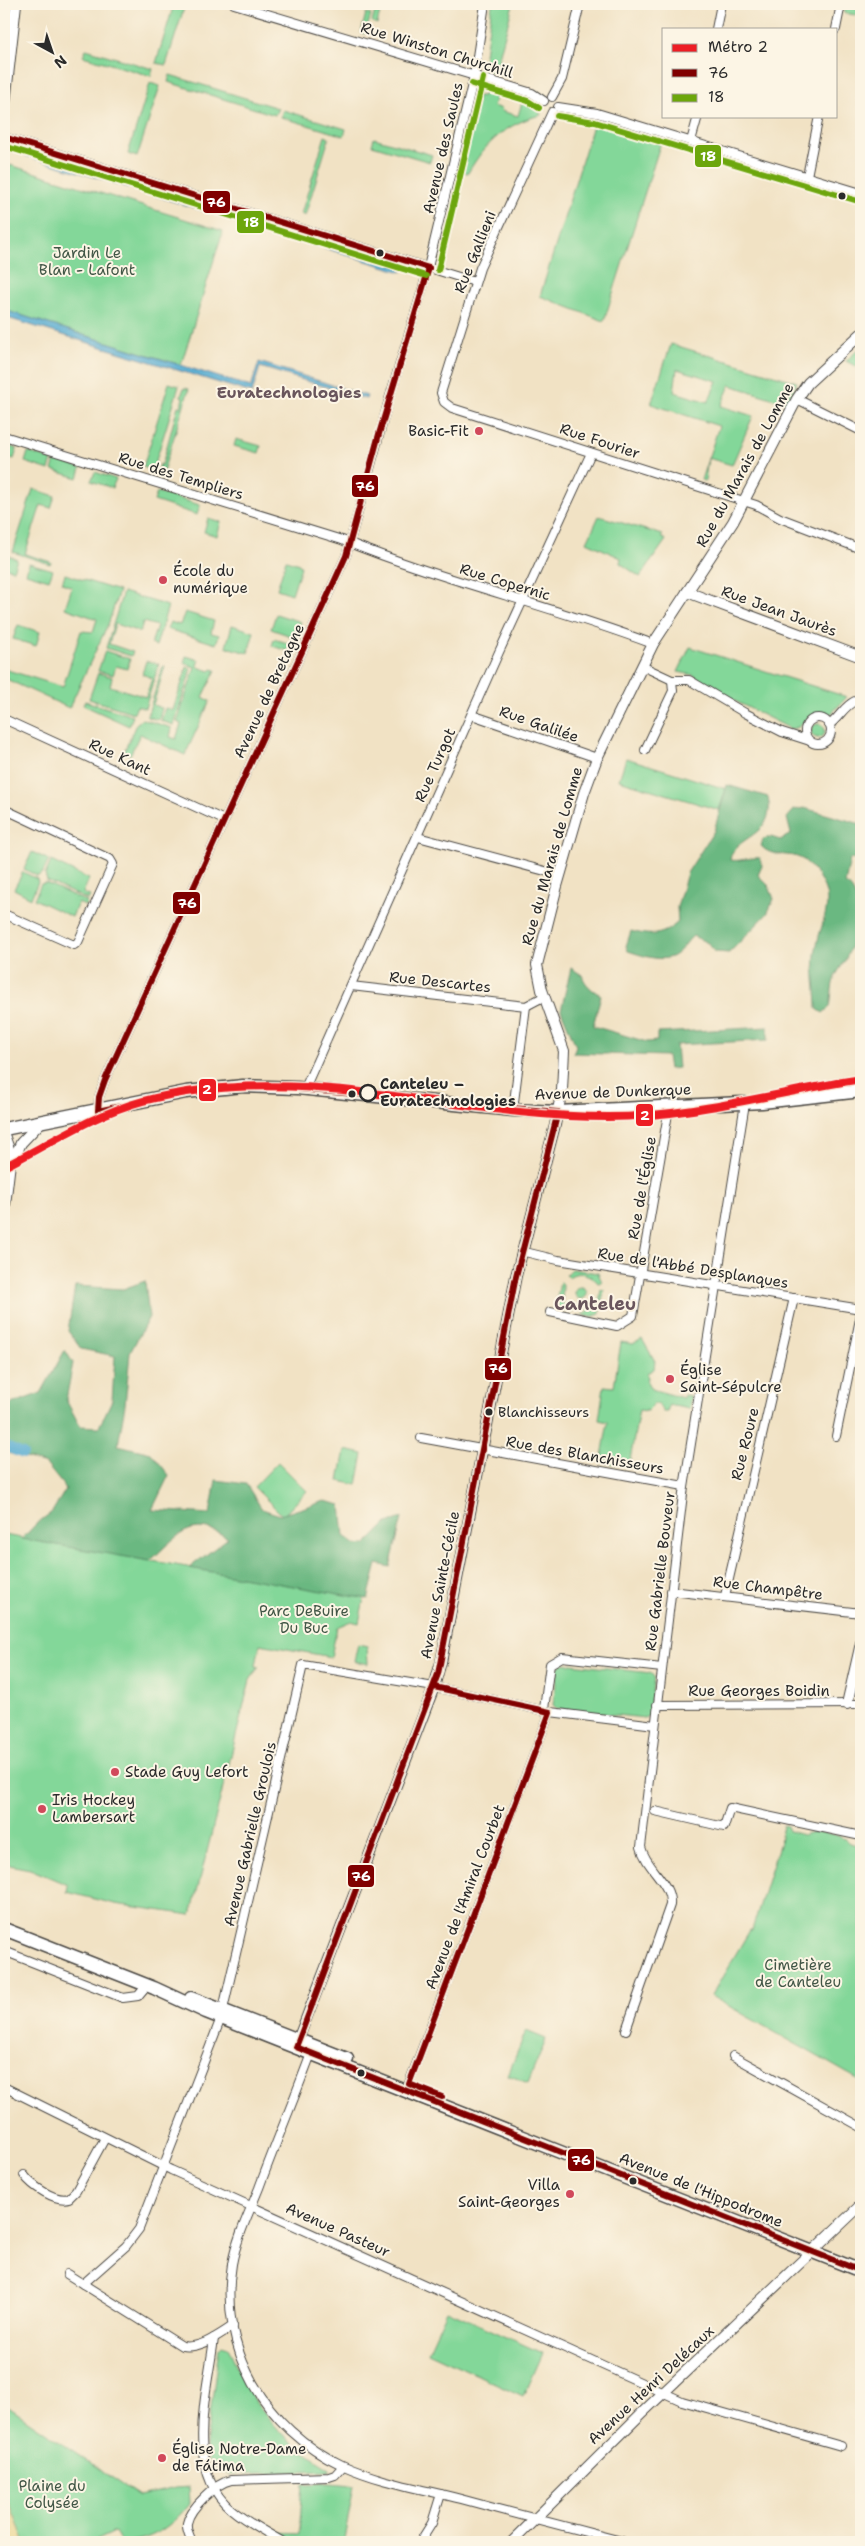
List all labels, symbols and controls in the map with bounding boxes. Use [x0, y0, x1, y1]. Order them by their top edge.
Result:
street label: Rue Winston Churchill [358, 17, 516, 83]
north arrow [28, 28, 78, 78]
legend [662, 28, 838, 118]
text: Métro 2 [708, 37, 768, 57]
text: N [50, 51, 70, 72]
text: 76 [708, 63, 728, 83]
street label: Avenue des Saules [418, 80, 468, 216]
text: 18 [708, 87, 725, 107]
line badge: 18 [694, 144, 722, 168]
text: 18 [700, 147, 716, 165]
line badge: 76 [202, 190, 231, 214]
unlabelled marker [837, 191, 847, 201]
text: 76 [206, 193, 226, 211]
street label: Rue Gallieni [449, 208, 501, 296]
line badge: 18 [236, 210, 265, 234]
text: 18 [243, 213, 259, 231]
park label: Jardin Le Blan - Lafont [39, 243, 135, 280]
unlabelled marker [375, 248, 385, 258]
street label: Rue du Marais de Lomme [691, 379, 799, 551]
district label: Euratechnologies [217, 382, 361, 403]
street label: Rue Fourier [557, 419, 643, 463]
place label: Basic-Fit [408, 421, 469, 441]
marker: Basic-Fit [473, 425, 485, 437]
street label: Rue des Templiers [116, 447, 246, 505]
line badge: 76 [351, 474, 379, 498]
text: 76 [355, 477, 375, 495]
street label: Rue Copernic [457, 559, 553, 605]
place label: École du numérique [173, 560, 248, 598]
marker: École du numérique [157, 574, 169, 586]
street label: Rue Jean Jaurès [718, 581, 840, 641]
street label: Avenue de Bretagne [229, 620, 309, 762]
street label: Rue Galilée [497, 701, 581, 747]
street label: Rue Turgot [410, 725, 460, 805]
street label: Rue Kant [86, 734, 154, 780]
street label: Rue du Marais de Lomme [517, 764, 587, 948]
line badge: 76 [172, 891, 201, 915]
text: 76 [177, 894, 197, 912]
street label: Rue Descartes [388, 967, 492, 997]
place label: Canteleu – Euratechnologies [380, 1074, 516, 1111]
line badge: 2 [198, 1078, 217, 1102]
street label: Avenue de Dunkerque [534, 1079, 692, 1105]
text: 2 [202, 1080, 212, 1098]
marker: Canteleu – Euratechnologies [359, 1084, 377, 1102]
unlabelled marker [347, 1089, 357, 1099]
line badge: 2 [635, 1103, 654, 1127]
text: 2 [640, 1106, 650, 1124]
street label: Rue de l'Église [622, 1135, 661, 1241]
street label: Rue de l'Abbé Desplanques [596, 1243, 790, 1293]
district label: Canteleu [554, 1292, 636, 1316]
line badge: 76 [484, 1357, 512, 1381]
text: 76 [488, 1359, 508, 1377]
place label: Église Saint-Sépulcre [680, 1359, 782, 1397]
marker: Église Saint-Sépulcre [664, 1373, 676, 1385]
place label: Blanchisseurs [498, 1403, 589, 1421]
street label: Rue Roure [726, 1405, 764, 1483]
marker: Blanchisseurs [484, 1407, 494, 1417]
street label: Rue des Blanchisseurs [504, 1431, 666, 1479]
street label: Rue Gabrielle Bouveur [640, 1490, 680, 1652]
street label: Avenue Sainte-Cécile [416, 1509, 464, 1661]
street label: Rue Champêtre [712, 1571, 824, 1605]
park label: Parc DeBuire Du Buc [259, 1601, 349, 1638]
street label: Rue Georges Boidin [688, 1681, 830, 1701]
street label: Avenue Gabrielle Groulois [219, 1740, 281, 1928]
place label: Stade Guy Lefort [125, 1762, 249, 1782]
marker: Stade Guy Lefort [109, 1766, 121, 1778]
place label: Iris Hockey Lambersart [52, 1790, 135, 1827]
street label: Avenue de l'Amiral Courbet [420, 1802, 510, 1992]
marker: Iris Hockey Lambersart [36, 1803, 48, 1815]
line badge: 76 [347, 1864, 375, 1888]
text: 76 [351, 1867, 371, 1885]
park label: Cimetière de Canteleu [755, 1955, 841, 1992]
unlabelled marker [356, 2068, 366, 2078]
line badge: 76 [567, 2148, 595, 2172]
street label: Avenue de l'Hippodrome [616, 2148, 786, 2232]
text: 76 [571, 2151, 591, 2169]
place label: Villa Saint-Georges [458, 2175, 561, 2212]
unlabelled marker [628, 2176, 638, 2186]
marker: Villa Saint-Georges [564, 2188, 576, 2200]
street label: Avenue Pasteur [283, 2198, 393, 2262]
street label: Avenue Henri Delécaux [584, 2321, 719, 2449]
place label: Église Notre-Dame de Fátima [172, 2438, 306, 2476]
marker: Église Notre-Dame de Fátima [156, 2452, 168, 2464]
park label: Plaine du Colysée [18, 2476, 86, 2513]

